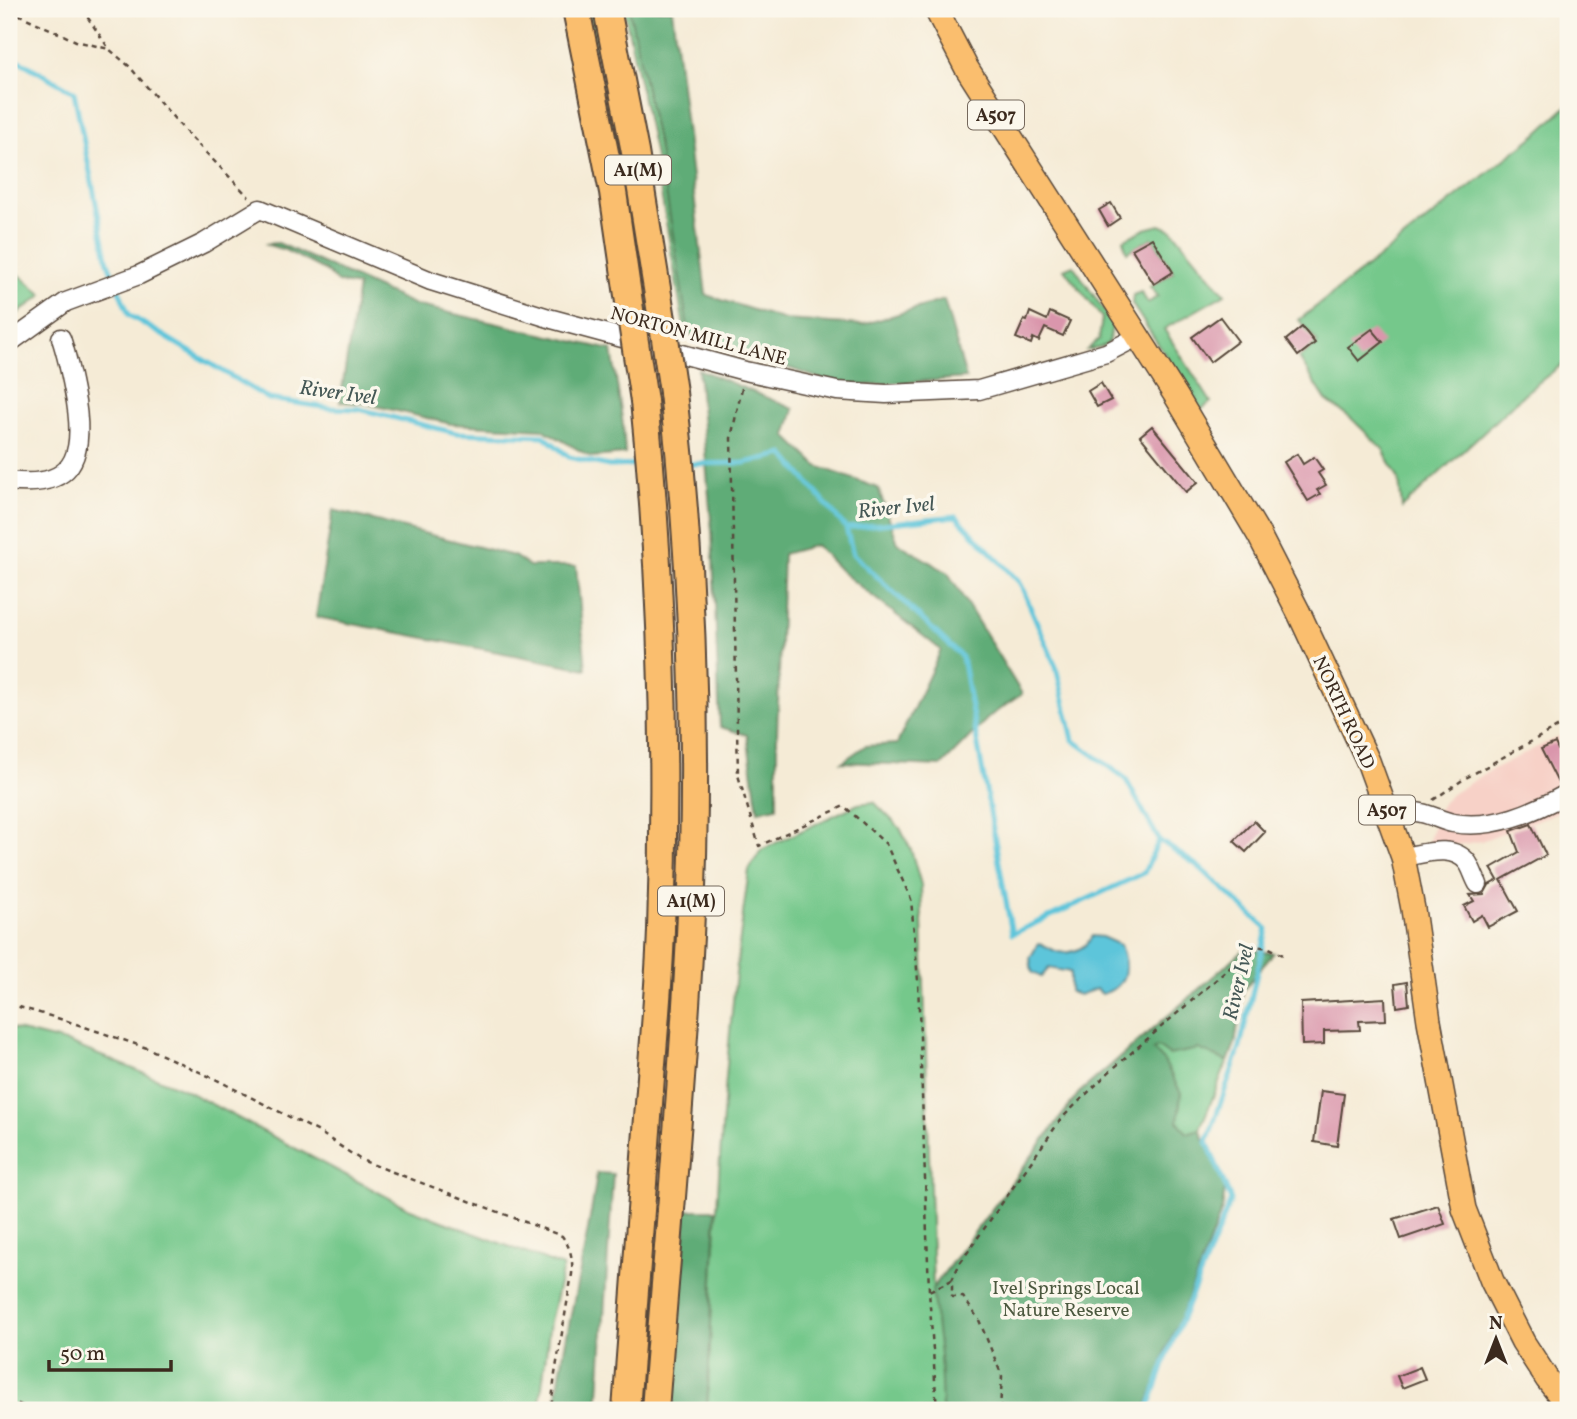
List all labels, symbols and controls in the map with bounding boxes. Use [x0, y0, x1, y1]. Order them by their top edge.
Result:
road number: A507 [968, 100, 1024, 130]
road number: A1(M) [605, 155, 671, 184]
street label: NORTON MILL LANE [607, 301, 789, 373]
water label: River Ivel [297, 374, 378, 413]
water label: River Ivel [856, 490, 936, 527]
street label: NORTH ROAD [1306, 652, 1381, 774]
road number: A507 [1359, 796, 1415, 824]
road number: A1(M) [658, 887, 724, 916]
water label: River Ivel [1217, 941, 1262, 1023]
park label: Ivel Springs Local Nature Reserve [992, 1276, 1140, 1324]
north arrow [1462, 1304, 1532, 1374]
text: N [1489, 1311, 1503, 1337]
scale bar [49, 1328, 172, 1372]
text: 50 m [60, 1340, 105, 1369]

